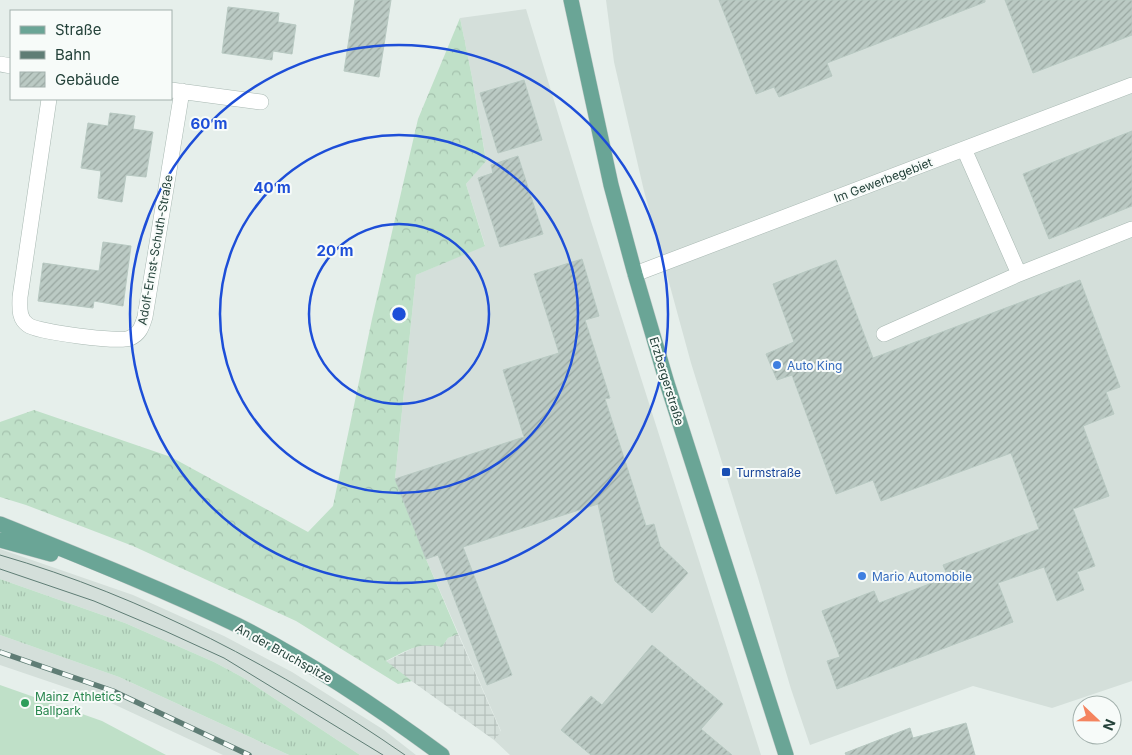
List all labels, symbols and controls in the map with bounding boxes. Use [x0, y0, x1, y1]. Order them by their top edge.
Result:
legend [10, 10, 172, 100]
text: Straße [55, 20, 102, 39]
text: Bahn [55, 45, 91, 64]
text: Gebäude [55, 70, 120, 89]
text: 60 m [190, 114, 228, 133]
street label: Im Gewerbegebiet [832, 154, 934, 206]
street label: Adolf-Ernst-Schuth-Straße [134, 174, 176, 326]
text: 40 m [253, 178, 291, 197]
text: 20 m [317, 241, 353, 260]
centre of rings [390, 305, 408, 323]
street label: Erzbergerstraße [646, 335, 688, 427]
place label: Auto King [787, 358, 842, 373]
marker: Auto King [771, 359, 783, 371]
place label: Turmstraße [736, 465, 801, 480]
marker: Turmstraße [720, 466, 732, 478]
place label: Mario Automobile [872, 569, 972, 584]
marker: Mario Automobile [856, 570, 868, 582]
street label: An der Bruchspitze [233, 620, 335, 686]
place label: Mainz Athletics Ballpark [35, 689, 122, 718]
north arrow [1072, 695, 1122, 745]
marker: Mainz Athletics Ballpark [19, 697, 31, 709]
text: N [1100, 717, 1119, 733]

